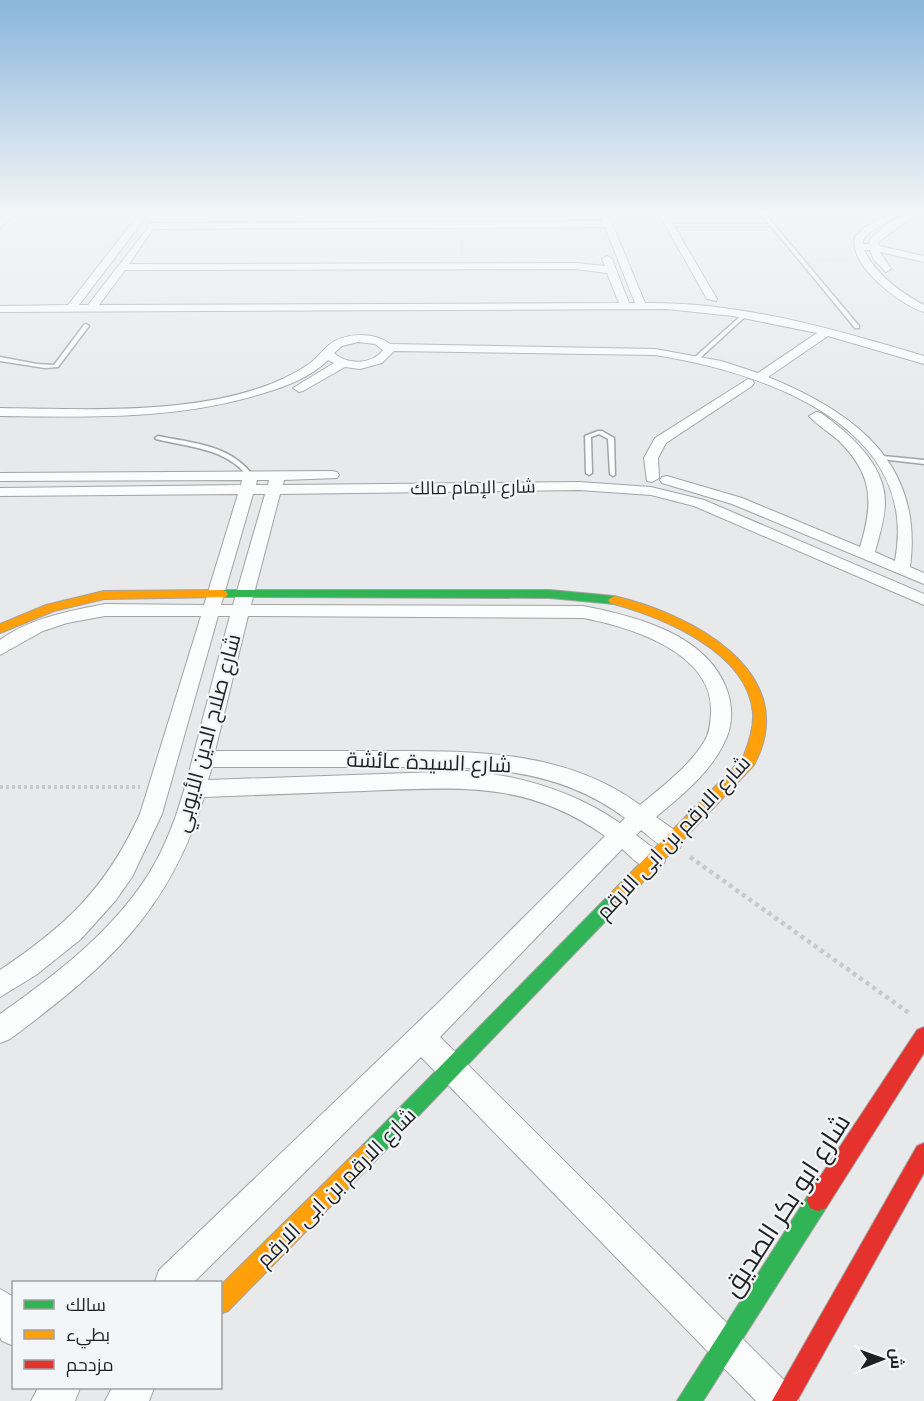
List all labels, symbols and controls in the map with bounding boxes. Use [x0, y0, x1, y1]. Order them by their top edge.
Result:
street label: شارع الإمام مالك [410, 475, 536, 501]
street label: شارع صلاح الدين الأيوبي [168, 631, 249, 836]
street label: شارع السيدة عائشة [346, 747, 512, 779]
street label: شارع الارقم بن ابى الارقم [591, 750, 757, 925]
street label: شارع الارقم بن ابى الارقم [251, 1102, 422, 1273]
street label: شارع ابو بكر الصديق [716, 1108, 858, 1303]
legend [12, 1281, 222, 1389]
text: سالك [66, 1294, 106, 1315]
text: بطيء [66, 1324, 110, 1349]
north arrow [852, 1329, 912, 1389]
text: ش [887, 1348, 906, 1369]
text: مزدحم [66, 1354, 114, 1377]

